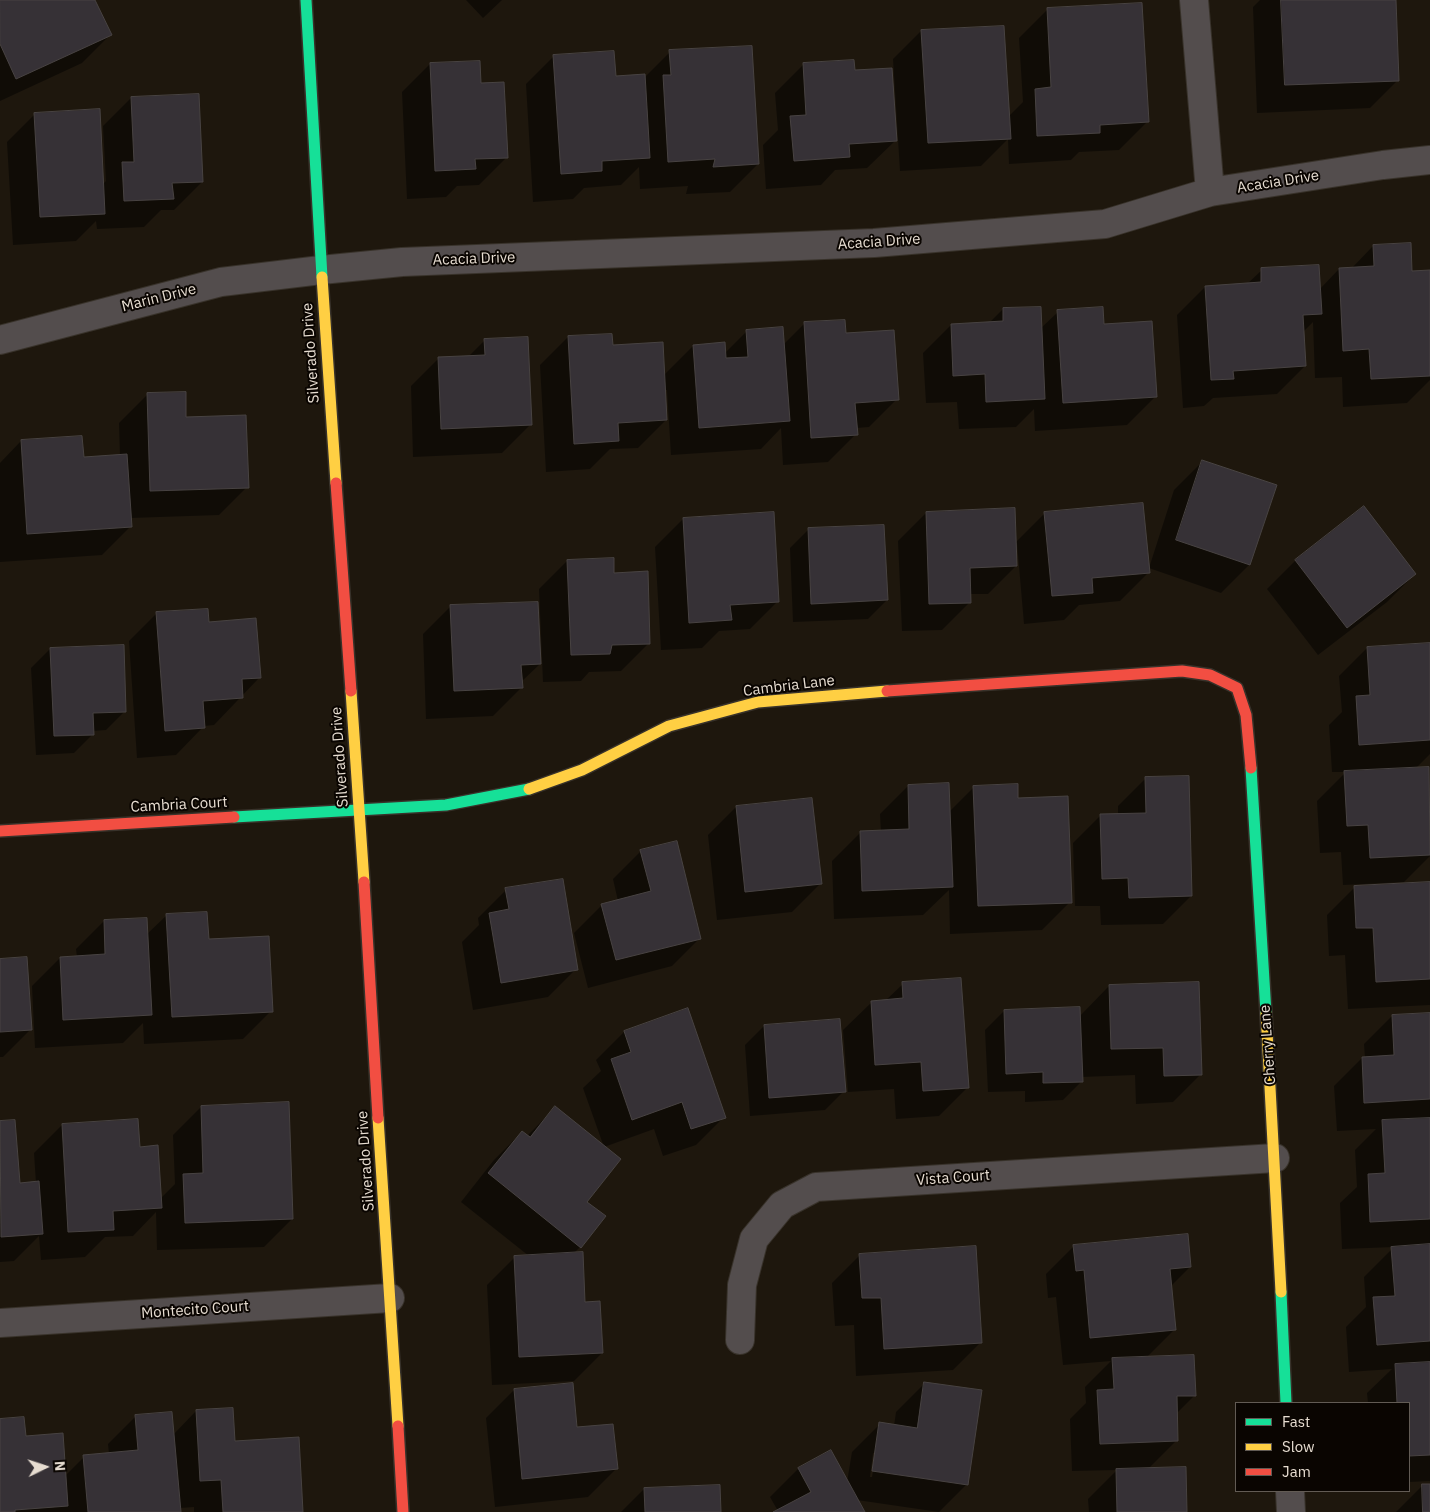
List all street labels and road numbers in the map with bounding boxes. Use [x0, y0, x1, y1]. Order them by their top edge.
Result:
street label: Acacia Drive [1236, 167, 1320, 197]
street label: Acacia Drive [837, 230, 921, 254]
street label: Acacia Drive [432, 249, 516, 269]
street label: Marin Drive [120, 280, 198, 316]
street label: Silverado Drive [299, 302, 323, 404]
street label: Cambria Lane [742, 671, 836, 701]
street label: Silverado Drive [328, 706, 352, 808]
street label: Cambria Court [130, 793, 228, 817]
street label: Cherry Lane [1256, 1004, 1280, 1086]
street label: Silverado Drive [354, 1110, 378, 1212]
street label: Vista Court [915, 1166, 991, 1190]
street label: Montecito Court [140, 1297, 250, 1323]

